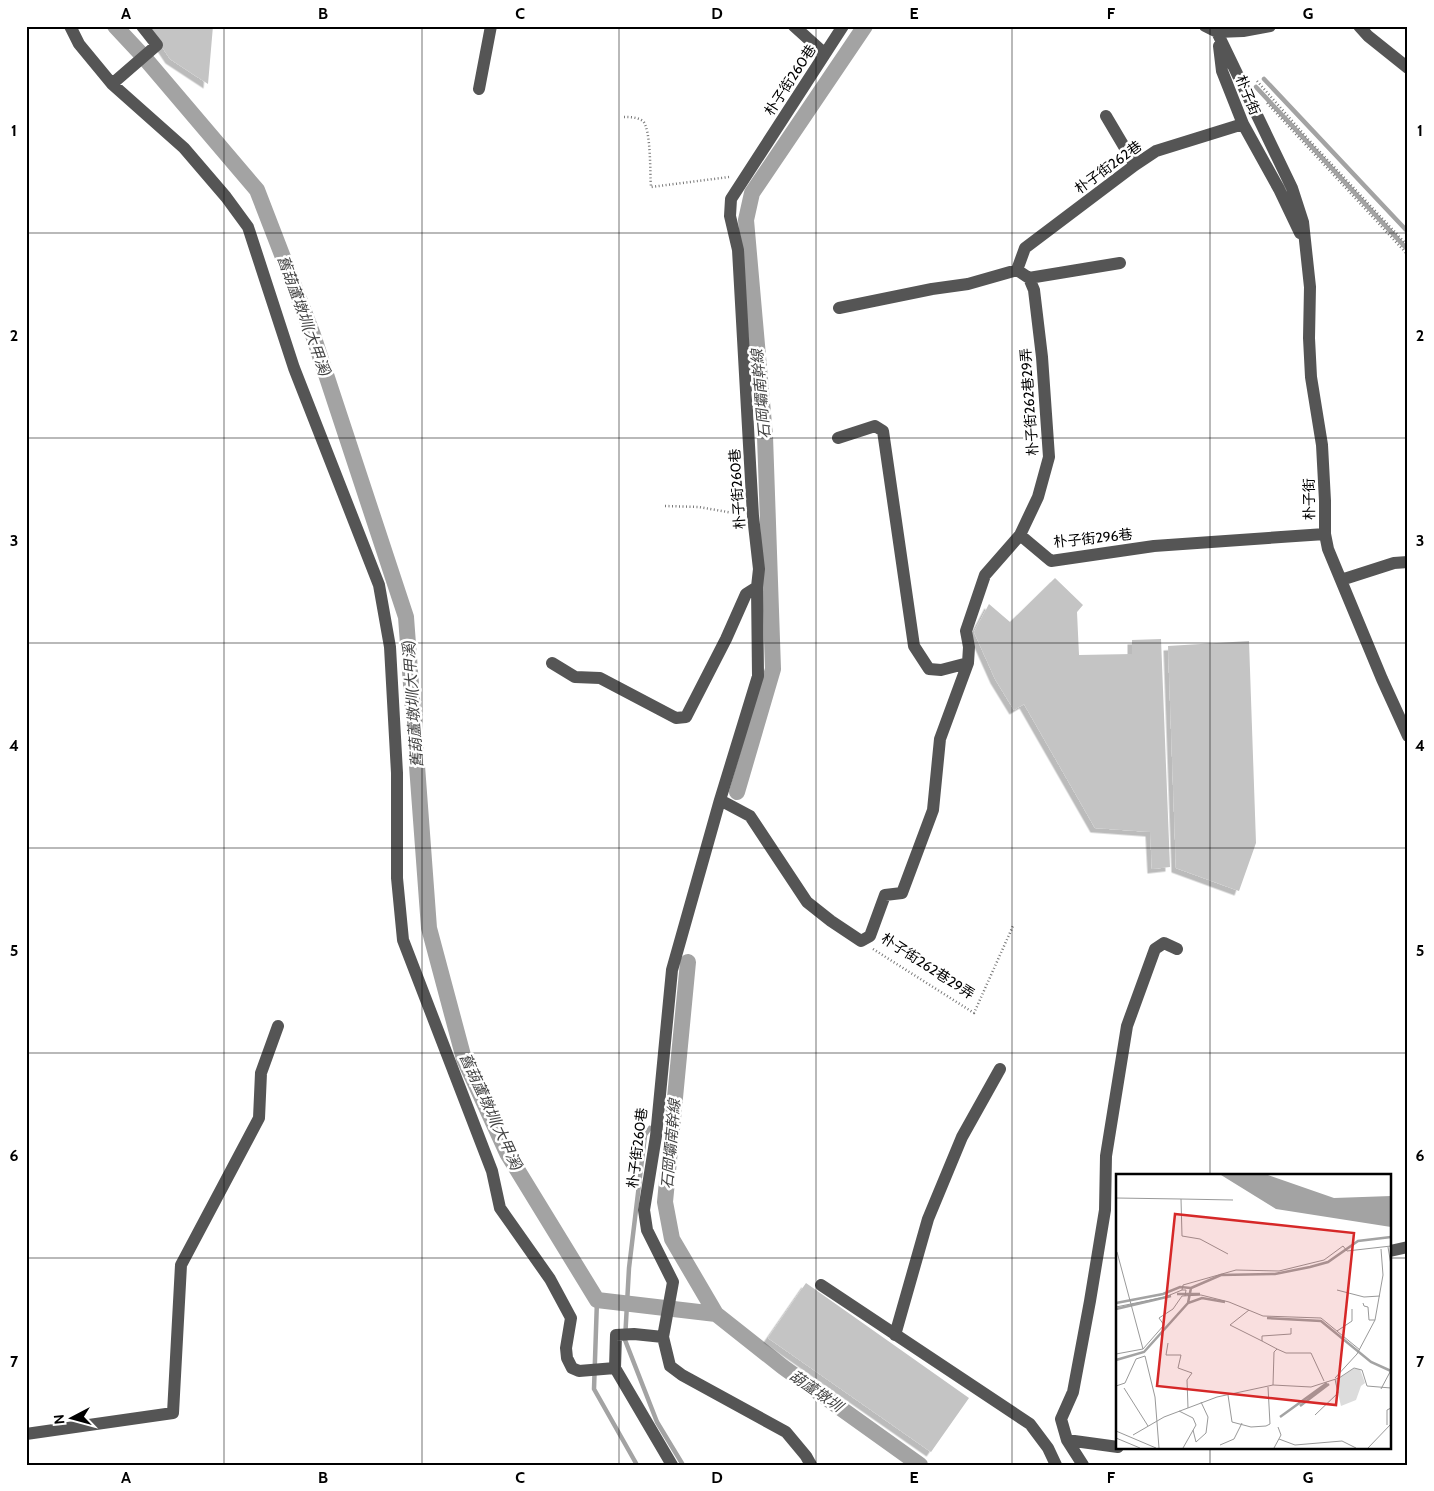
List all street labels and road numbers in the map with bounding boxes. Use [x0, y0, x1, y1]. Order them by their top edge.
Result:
street label: 朴子街260巷 [760, 41, 820, 119]
street label: 朴子街 [1232, 72, 1264, 118]
street label: 朴子街262巷 [1071, 137, 1145, 197]
street label: 朴子街262巷29弄 [1016, 348, 1042, 456]
street label: 朴子街260巷 [725, 448, 749, 530]
street label: 朴子街 [1300, 478, 1318, 520]
street label: 朴子街296巷 [1053, 525, 1133, 551]
street label: 朴子街262巷29弄 [878, 929, 978, 1003]
street label: 朴子街260巷 [623, 1107, 651, 1189]

